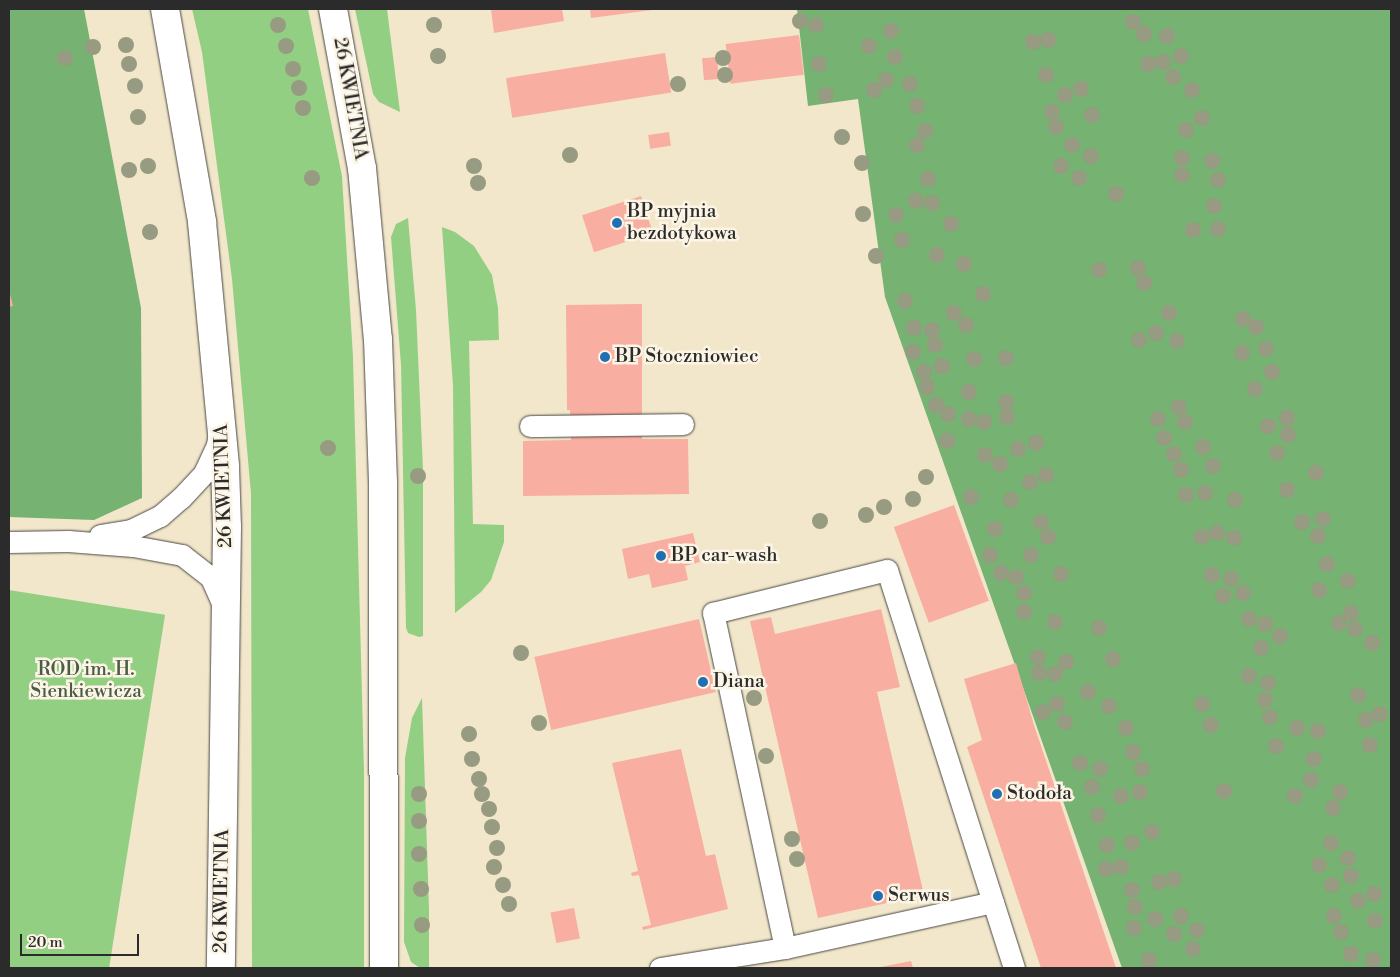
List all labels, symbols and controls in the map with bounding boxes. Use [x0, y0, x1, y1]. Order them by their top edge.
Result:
street label: 26 KWIETNIA [328, 36, 372, 162]
place label: BP myjnia bezdotykowa [627, 201, 737, 245]
marker: BP myjnia bezdotykowa [611, 217, 623, 229]
place label: BP Stoczniowiec [615, 346, 759, 368]
marker: BP Stoczniowiec [599, 351, 611, 363]
street label: 26 KWIETNIA [210, 424, 238, 548]
place label: BP car-wash [671, 545, 778, 567]
marker: BP car-wash [655, 550, 667, 562]
park label: ROD im. H. Sienkiewicza [30, 659, 142, 703]
place label: Diana [713, 671, 765, 693]
marker: Diana [697, 676, 709, 688]
place label: Stodoła [1007, 783, 1072, 805]
marker: Stodoła [991, 788, 1003, 800]
street label: 26 KWIETNIA [210, 829, 234, 953]
place label: Serwus [888, 885, 950, 907]
marker: Serwus [872, 890, 884, 902]
scale bar [22, 924, 141, 956]
text: 20 m [28, 933, 63, 952]

